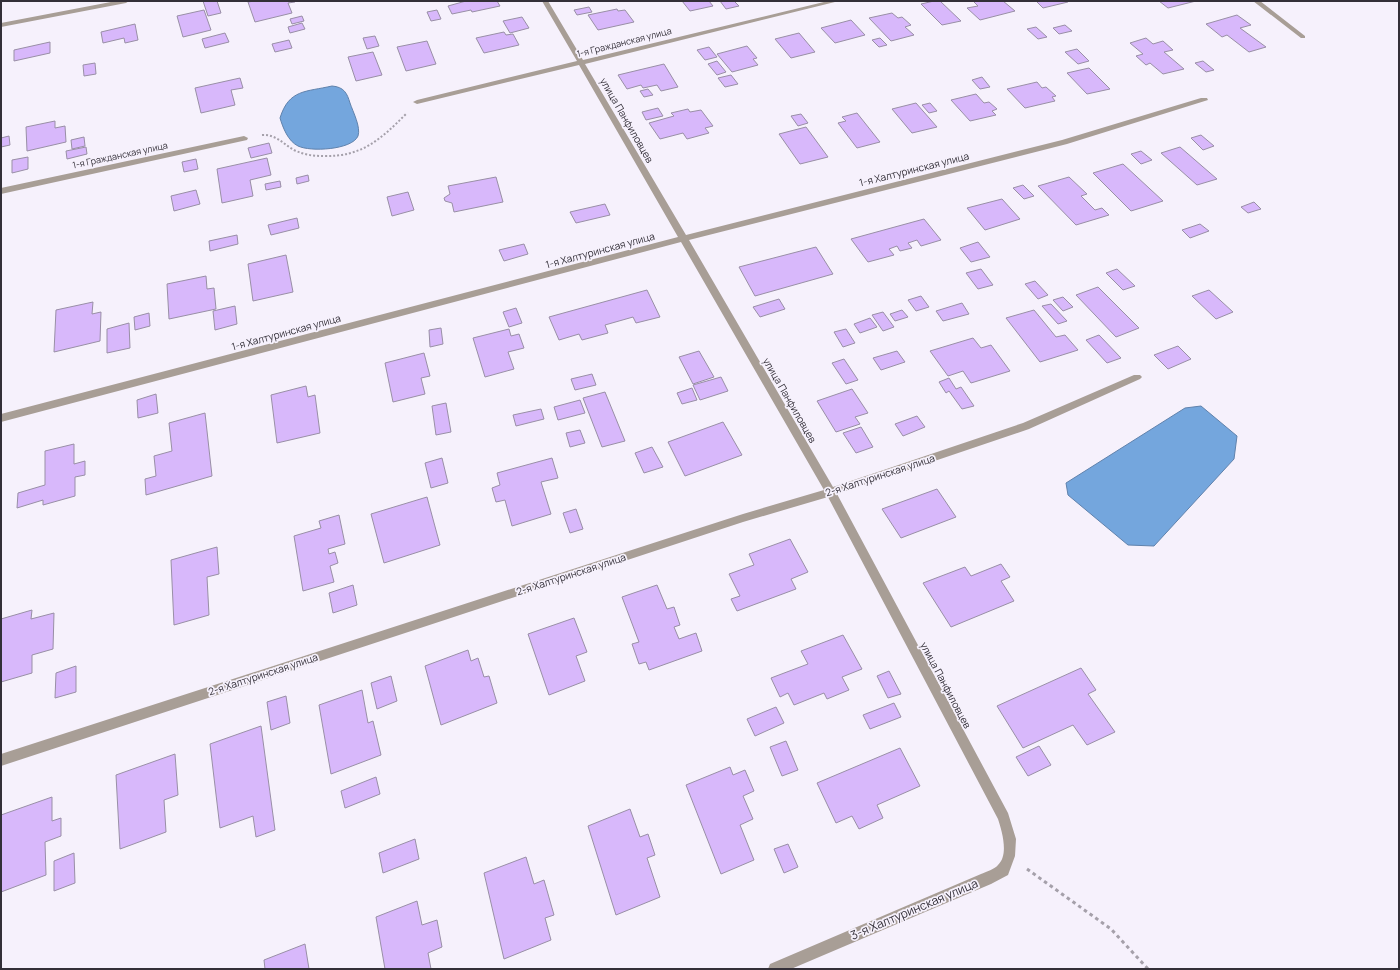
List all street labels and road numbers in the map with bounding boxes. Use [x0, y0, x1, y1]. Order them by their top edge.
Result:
street label: 1-я Гражданская улица [575, 24, 673, 60]
street label: улица Панфиловцев [597, 75, 657, 166]
street label: 1-я Гражданская улица [71, 139, 169, 171]
street label: 1-я Халтуринская улица [858, 149, 970, 189]
street label: 1-я Халтуринская улица [544, 229, 656, 271]
street label: 1-я Халтуринская улица [230, 311, 342, 353]
street label: улица Панфиловцев [760, 355, 820, 446]
street label: 2-я Халтуринская улица [823, 451, 937, 499]
street label: 2-я Халтуринская улица [514, 550, 628, 598]
street label: улица Панфиловцев [917, 639, 975, 731]
street label: 2-я Халтуринская улица [206, 650, 320, 698]
street label: 3-я Халтуринская улица [848, 874, 980, 944]

